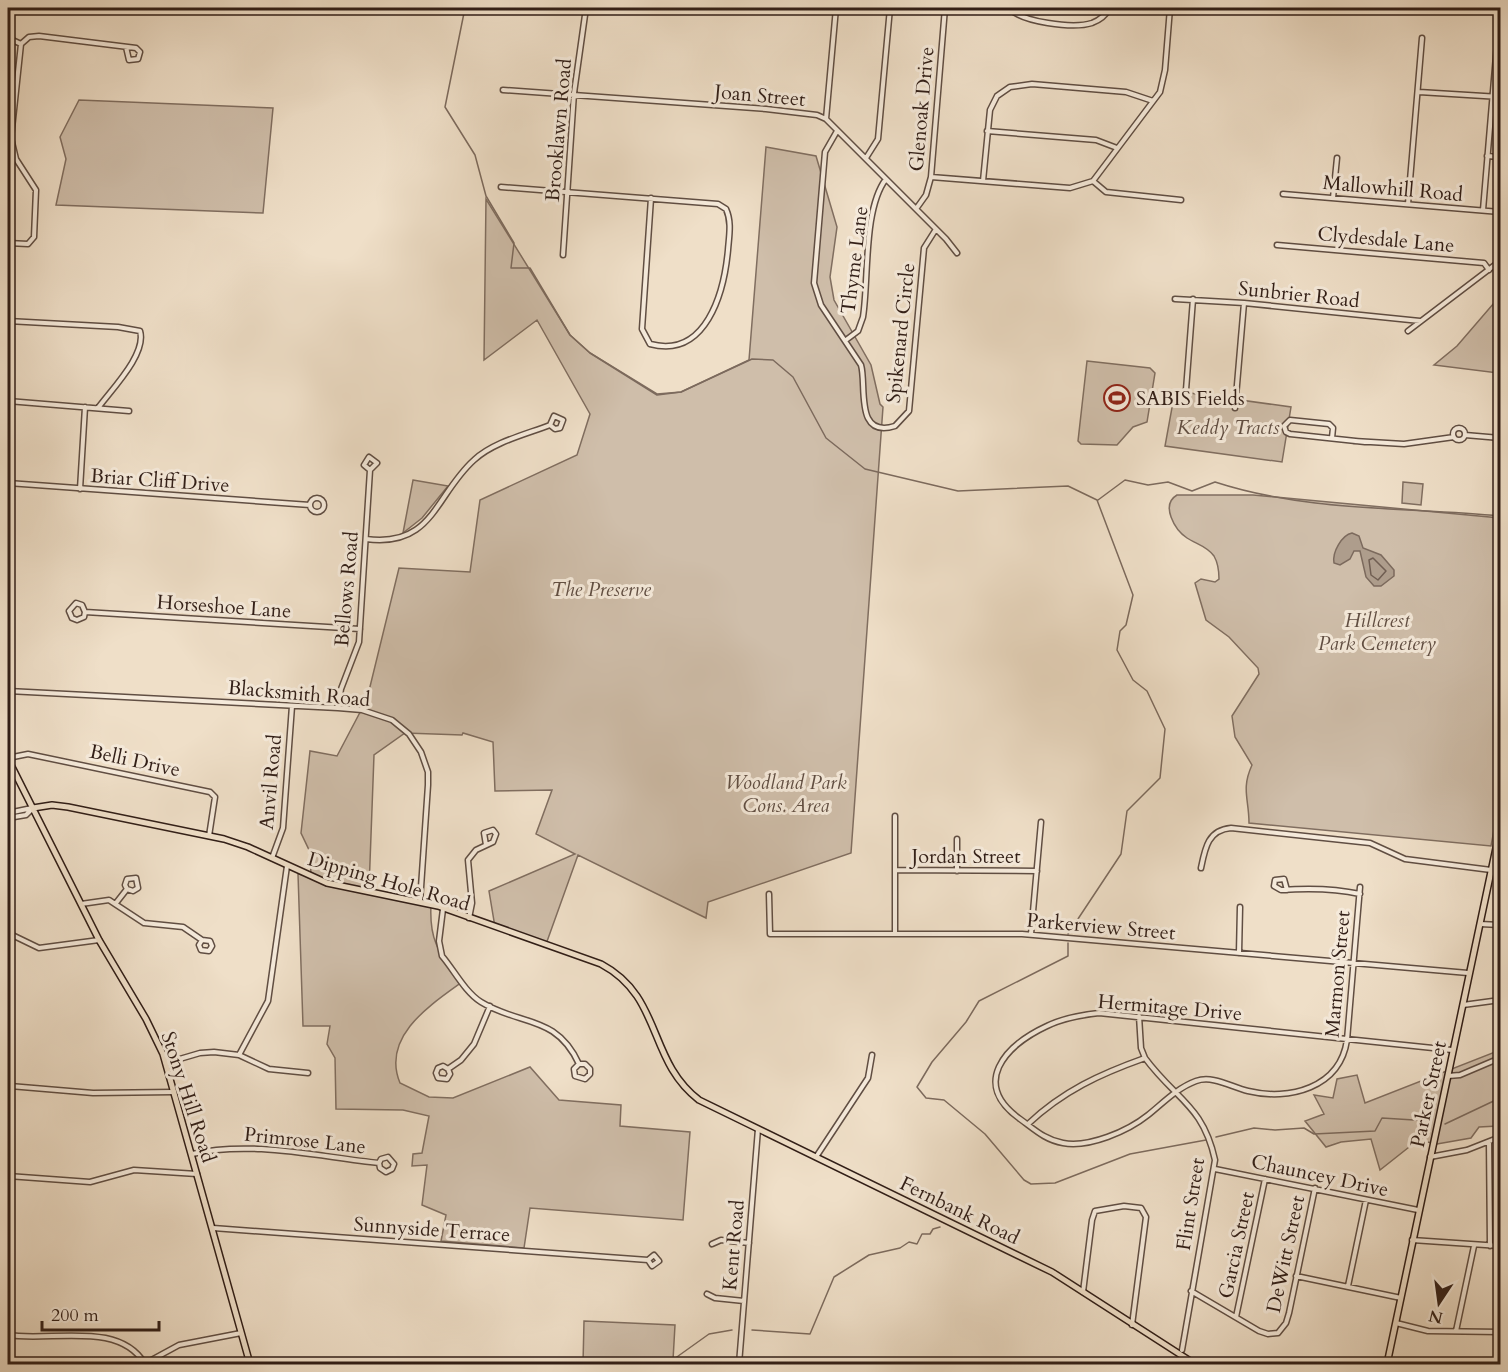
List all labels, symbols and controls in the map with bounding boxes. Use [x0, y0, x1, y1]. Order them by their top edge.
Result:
street label: Glenoak Drive [903, 45, 940, 173]
street label: Brooklawn Road [539, 57, 578, 203]
street label: Joan Street [710, 78, 807, 113]
street label: Mallowhill Road [1322, 169, 1465, 208]
street label: Thyme Lane [834, 204, 875, 316]
street label: Clydesdale Lane [1316, 220, 1456, 259]
street label: Spikenard Circle [880, 262, 921, 405]
street label: Sunbrier Road [1237, 275, 1361, 314]
sports icon: SABIS Fields [1102, 383, 1132, 413]
place label: SABIS Fields [1136, 385, 1245, 412]
park label: Keddy Tracts [1177, 414, 1280, 441]
street label: Briar Cliff Drive [89, 462, 231, 499]
street label: Bellows Road [328, 530, 365, 648]
park label: The Preserve [551, 576, 651, 603]
street label: Horseshoe Lane [156, 588, 292, 625]
park label: Hillcrest Park Cemetery [1318, 607, 1436, 657]
street label: Blacksmith Road [227, 674, 372, 713]
street label: Anvil Road [253, 733, 288, 831]
street label: Belli Drive [87, 738, 183, 783]
park label: Woodland Park Cons. Area [725, 769, 847, 819]
street label: Jordan Street [908, 843, 1021, 870]
street label: Dipping Hole Road [305, 845, 474, 918]
street label: Parkerview Street [1025, 907, 1177, 947]
street label: Marmon Street [1318, 909, 1357, 1039]
street label: Hermitage Drive [1097, 988, 1243, 1027]
street label: Stony Hill Road [155, 1028, 223, 1166]
street label: Parker Street [1404, 1038, 1453, 1150]
street label: Primrose Lane [243, 1121, 367, 1160]
street label: Chauncey Drive [1249, 1148, 1391, 1203]
street label: Flint Street [1170, 1155, 1211, 1252]
street label: Fernbank Road [895, 1170, 1024, 1251]
street label: Garcia Street [1212, 1189, 1261, 1301]
street label: DeWitt Street [1260, 1192, 1311, 1315]
street label: Kent Road [716, 1198, 751, 1292]
street label: Sunnyside Terrace [353, 1211, 511, 1248]
north arrow [1409, 1273, 1469, 1333]
scale bar [42, 1294, 159, 1332]
text: 200 m [51, 1303, 99, 1328]
text: N [1427, 1304, 1445, 1329]

